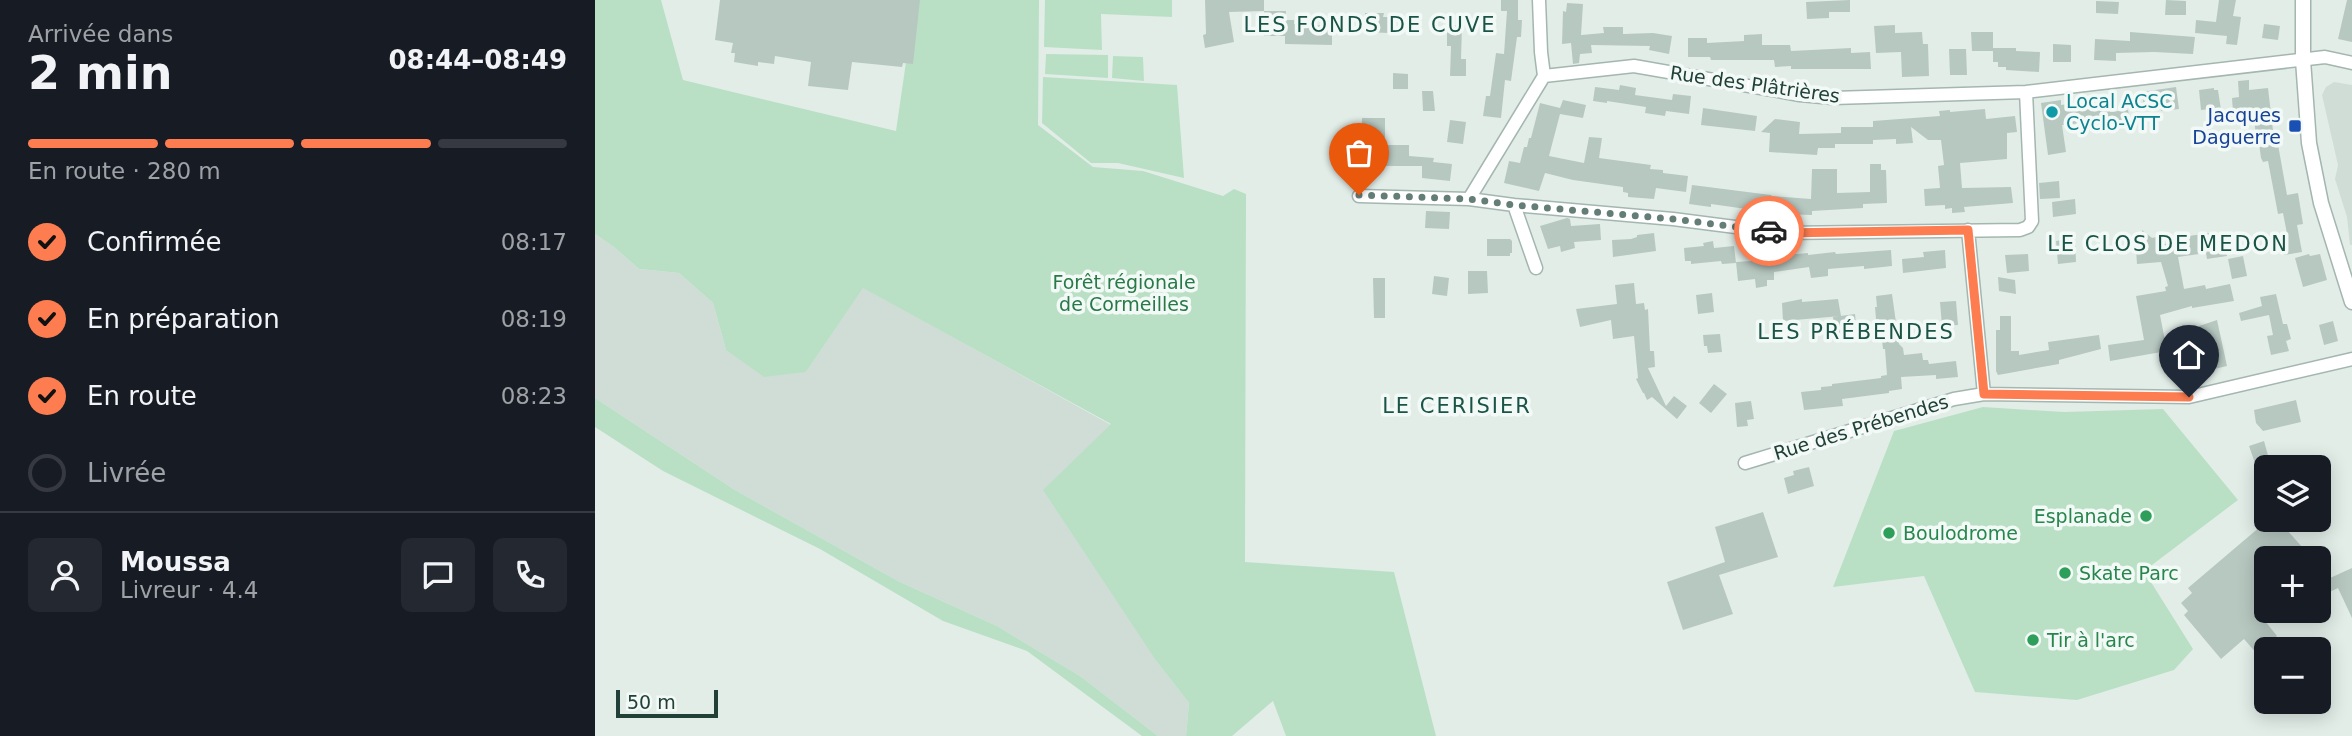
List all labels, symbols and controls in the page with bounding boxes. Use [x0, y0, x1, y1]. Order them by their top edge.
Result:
district label: LES FONDS DE CUVE [1243, 13, 1497, 37]
text: Arrivée dans [28, 21, 173, 47]
text: 08:44–08:49 [388, 45, 567, 75]
text: 2 min [28, 46, 172, 100]
street label: Rue des Plâtrières [1669, 61, 1841, 107]
place label: Local ACSC Cyclo-VTT [2066, 90, 2173, 134]
marker: Local ACSC Cyclo-VTT [2044, 104, 2060, 120]
place label: Jacques Daguerre [2192, 104, 2281, 148]
marker: Jacques Daguerre [2287, 118, 2303, 134]
pin [1329, 123, 1389, 195]
icon: bag [1340, 134, 1378, 172]
text: En route · 280 m [28, 158, 221, 184]
courier [1734, 196, 1804, 266]
icon: car [1750, 212, 1788, 250]
icon: check [28, 223, 66, 261]
text: Confirmée [87, 227, 221, 257]
text: 08:17 [501, 229, 567, 255]
district label: LE CLOS DE MEDON [2047, 232, 2289, 256]
park label: Forêt régionale de Cormeilles [1052, 271, 1196, 315]
icon: check [28, 300, 66, 338]
text: En préparation [87, 304, 280, 334]
text: 08:19 [501, 306, 567, 332]
district label: LES PRÉBENDES [1757, 319, 1955, 344]
pin [2159, 325, 2219, 397]
icon: home [2170, 336, 2208, 374]
icon: check [28, 377, 66, 415]
text: En route [87, 381, 197, 411]
text: 08:23 [501, 383, 567, 409]
street label: Rue des Prébendes [1771, 390, 1951, 464]
district label: LE CERISIER [1382, 394, 1532, 418]
map controls [2254, 455, 2331, 714]
button: layers [2254, 455, 2331, 532]
text: Livrée [87, 458, 166, 488]
place label: Esplanade [2034, 505, 2132, 527]
marker: Esplanade [2138, 508, 2154, 524]
place label: Boulodrome [1903, 522, 2018, 544]
marker: Boulodrome [1881, 525, 1897, 541]
button: person [28, 538, 102, 612]
button: chat [401, 538, 475, 612]
button: phone [493, 538, 567, 612]
button: + [2254, 546, 2331, 623]
text: Moussa [120, 547, 231, 577]
place label: Skate Parc [2079, 562, 2179, 584]
marker: Skate Parc [2057, 565, 2073, 581]
text: Livreur · 4.4 [120, 577, 258, 603]
place label: Tir à l'arc [2046, 629, 2135, 651]
marker: Tir à l'arc [2025, 632, 2041, 648]
button: − [2254, 637, 2331, 714]
scale bar [616, 687, 717, 719]
text: 50 m [627, 691, 676, 713]

